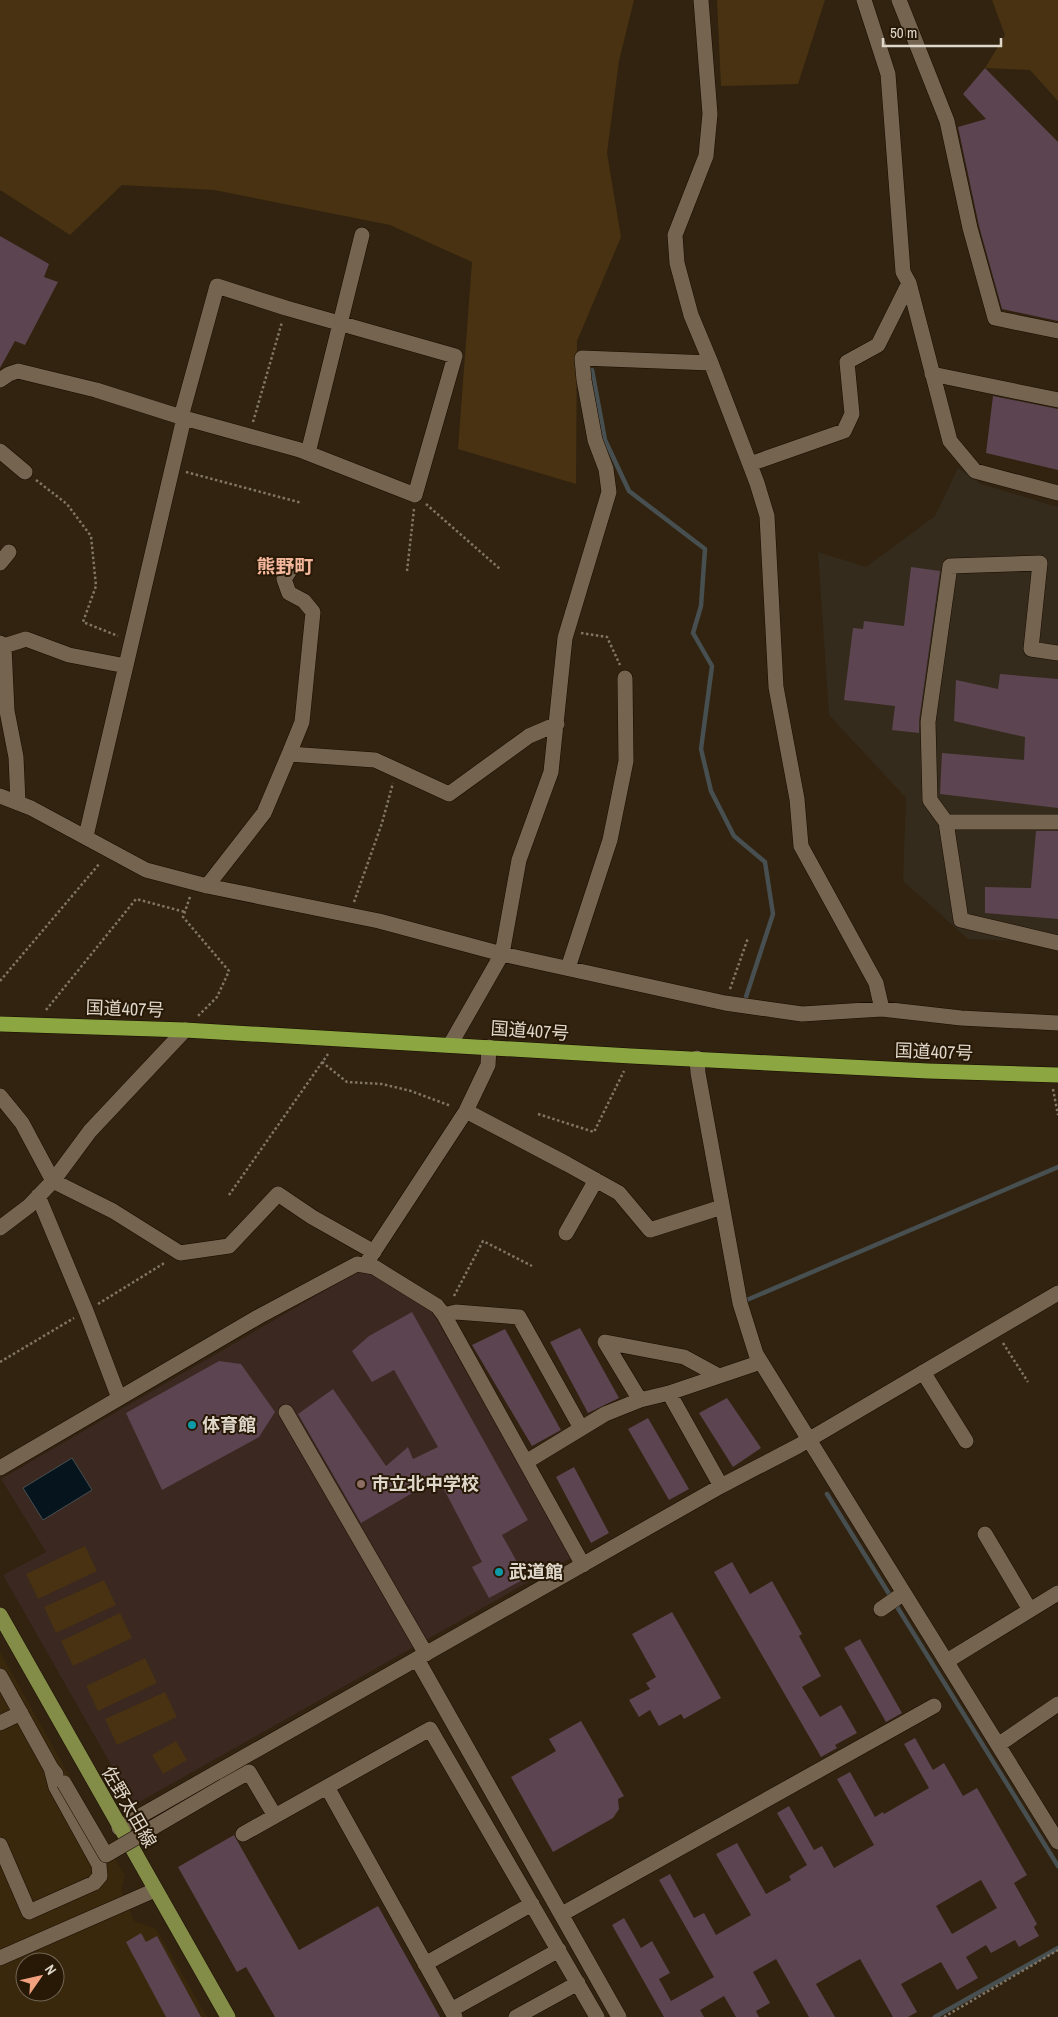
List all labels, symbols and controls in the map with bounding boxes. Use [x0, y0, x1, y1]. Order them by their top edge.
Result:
scale bar [883, 15, 1000, 47]
text: 50 m [890, 22, 917, 43]
district label: 熊野町 [256, 553, 314, 579]
street label: 国道407号 [85, 995, 165, 1022]
street label: 国道407号 [490, 1015, 570, 1046]
street label: 国道407号 [894, 1038, 974, 1065]
place label: 体育館 [202, 1412, 256, 1437]
marker: 体育館 [186, 1419, 198, 1431]
place label: 市立北中学校 [371, 1471, 479, 1496]
marker: 市立北中学校 [355, 1478, 367, 1490]
place label: 武道館 [509, 1559, 563, 1584]
marker: 武道館 [493, 1566, 505, 1578]
street label: 佐野太田線 [96, 1762, 163, 1852]
north arrow [15, 1952, 65, 2002]
text: N [41, 1961, 61, 1978]

